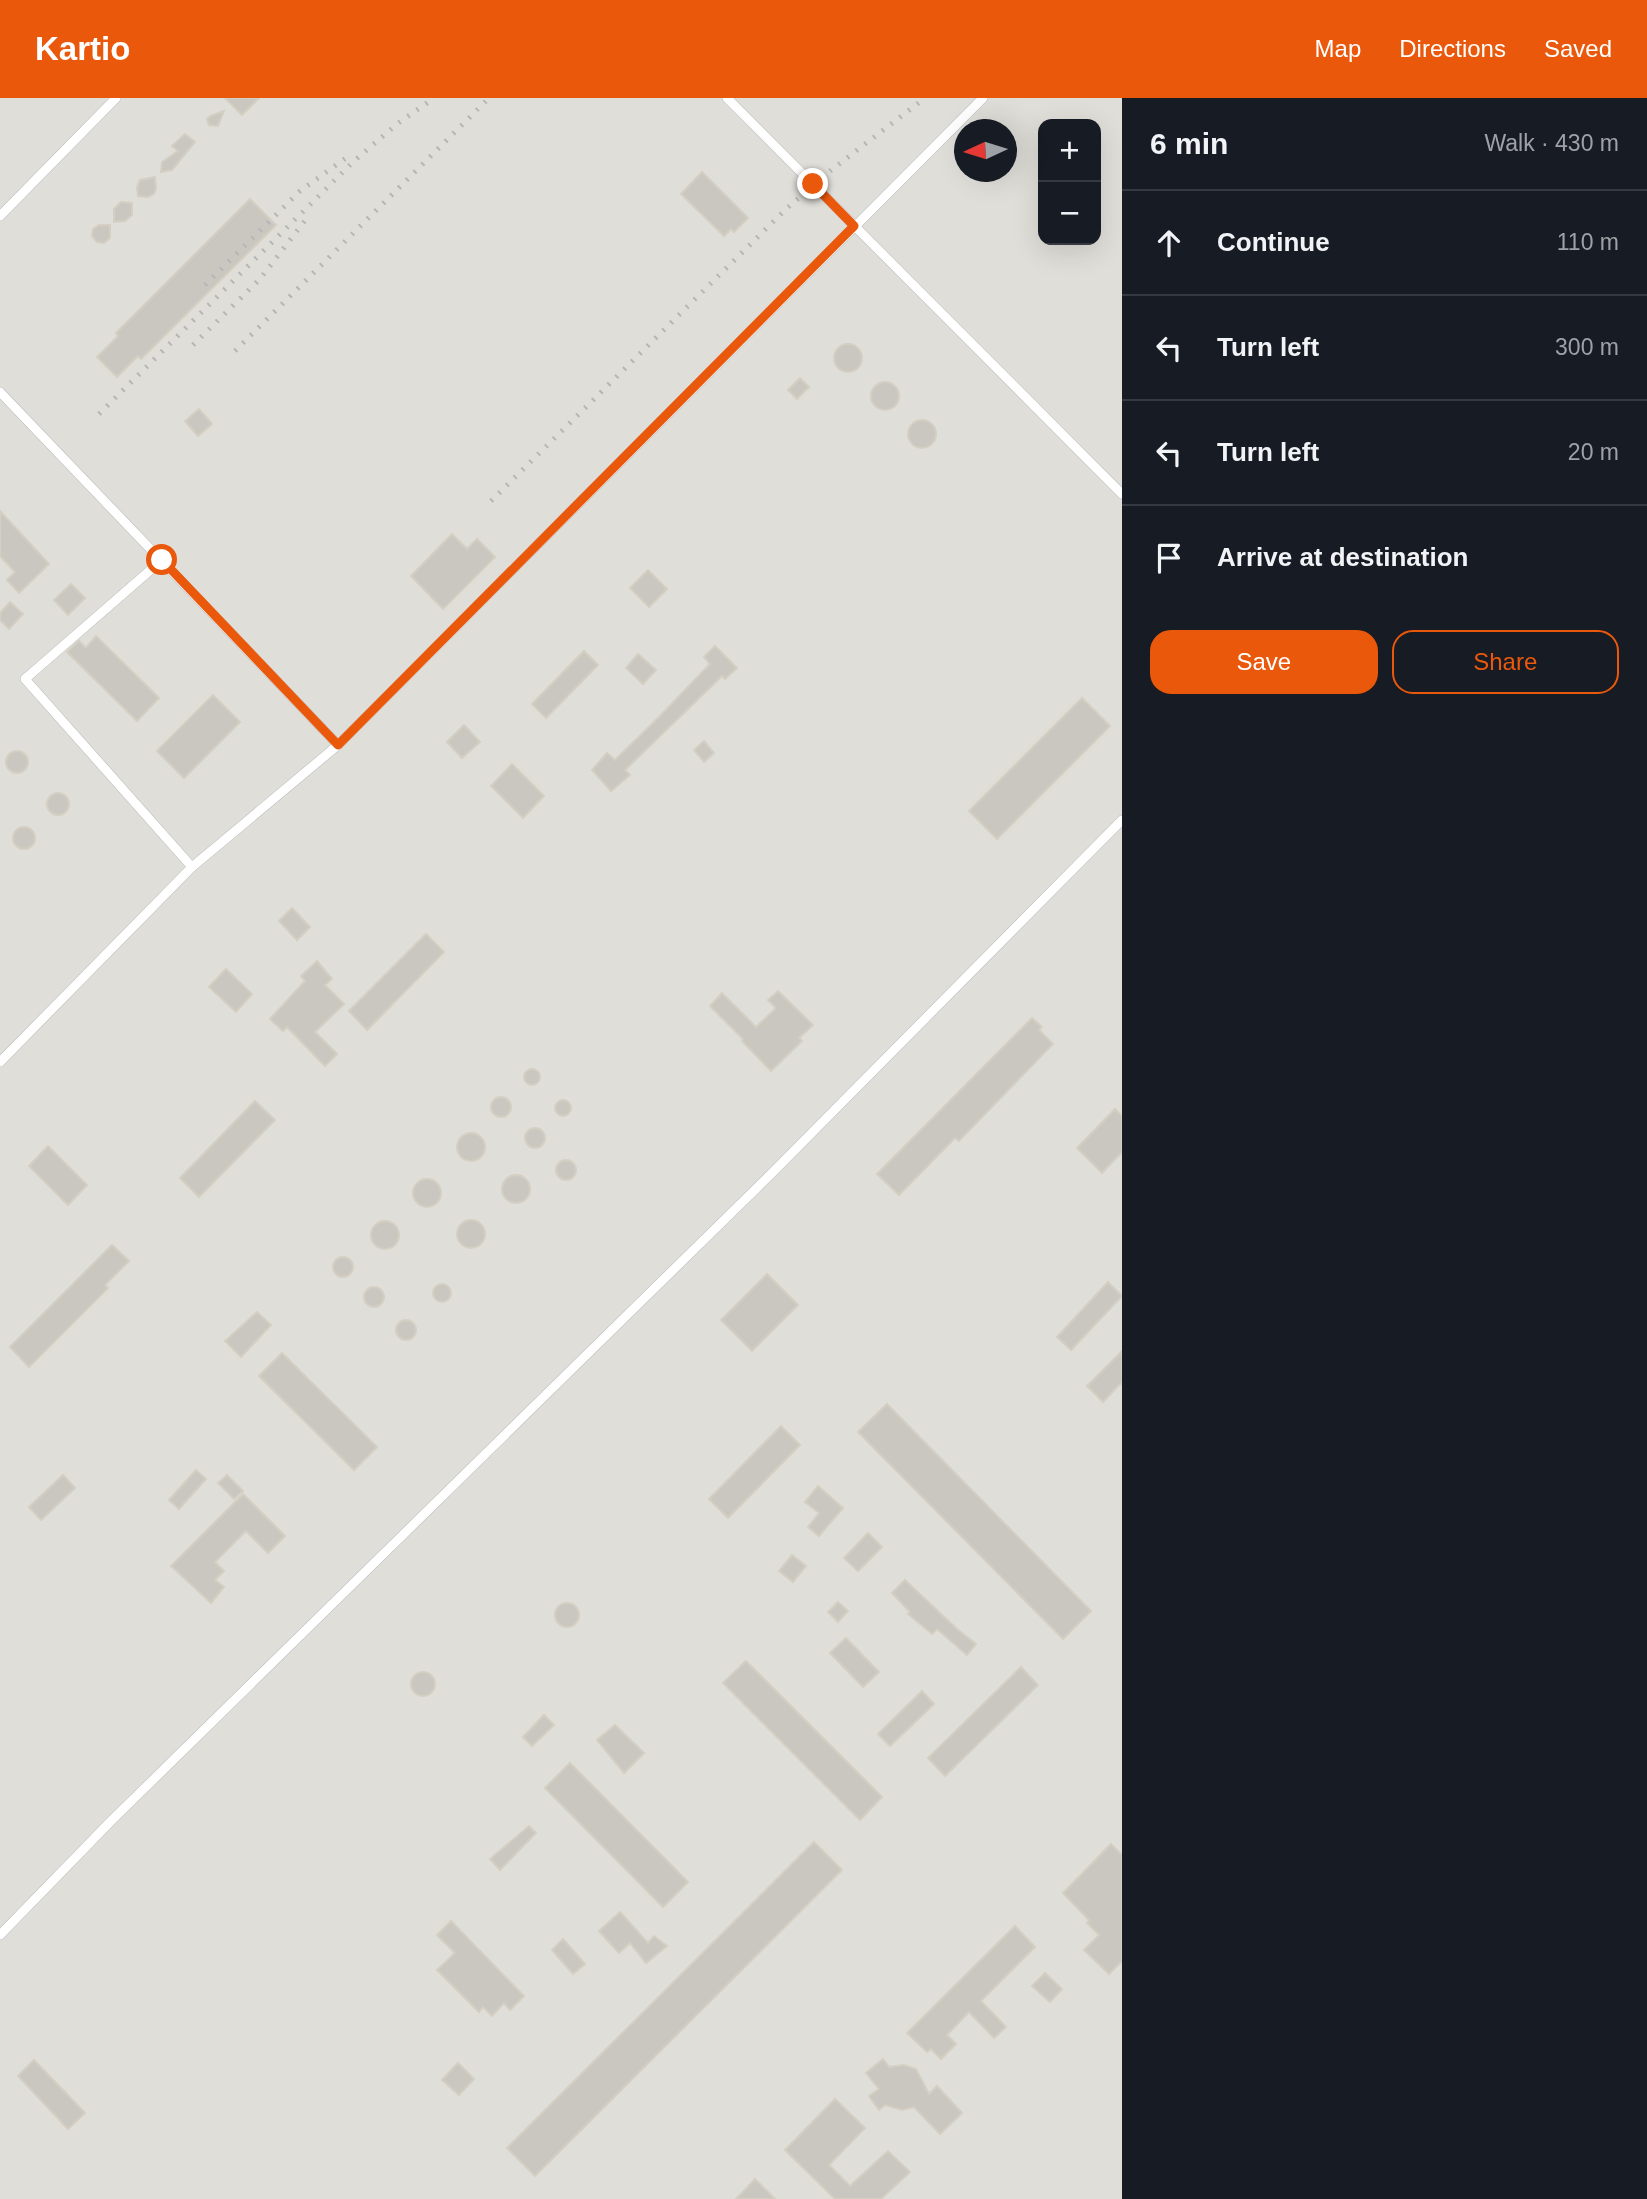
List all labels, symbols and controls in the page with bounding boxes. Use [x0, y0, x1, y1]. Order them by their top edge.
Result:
text: Kartio [35, 30, 130, 67]
text: Map [1315, 35, 1361, 62]
text: Directions [1399, 35, 1506, 62]
text: Saved [1544, 35, 1612, 62]
north arrow [954, 119, 1017, 182]
map controls [1038, 119, 1101, 245]
button: + [1038, 119, 1101, 182]
text: 6 min [1150, 127, 1228, 160]
text: Walk · 430 m [1484, 130, 1619, 156]
route end [797, 168, 828, 199]
button: − [1038, 182, 1101, 245]
icon: ahead [1150, 224, 1188, 262]
text: Continue [1217, 227, 1330, 257]
text: 110 m [1557, 229, 1619, 255]
icon: left [1150, 329, 1188, 367]
text: Turn left [1217, 332, 1319, 362]
text: 300 m [1555, 334, 1619, 360]
icon: left [1150, 434, 1188, 472]
text: Turn left [1217, 437, 1319, 467]
text: 20 m [1568, 439, 1619, 465]
icon: arrive [1150, 539, 1188, 577]
text: Arrive at destination [1217, 542, 1468, 572]
route start [146, 544, 177, 575]
button: Save [1150, 630, 1378, 694]
button: Share [1392, 630, 1619, 694]

